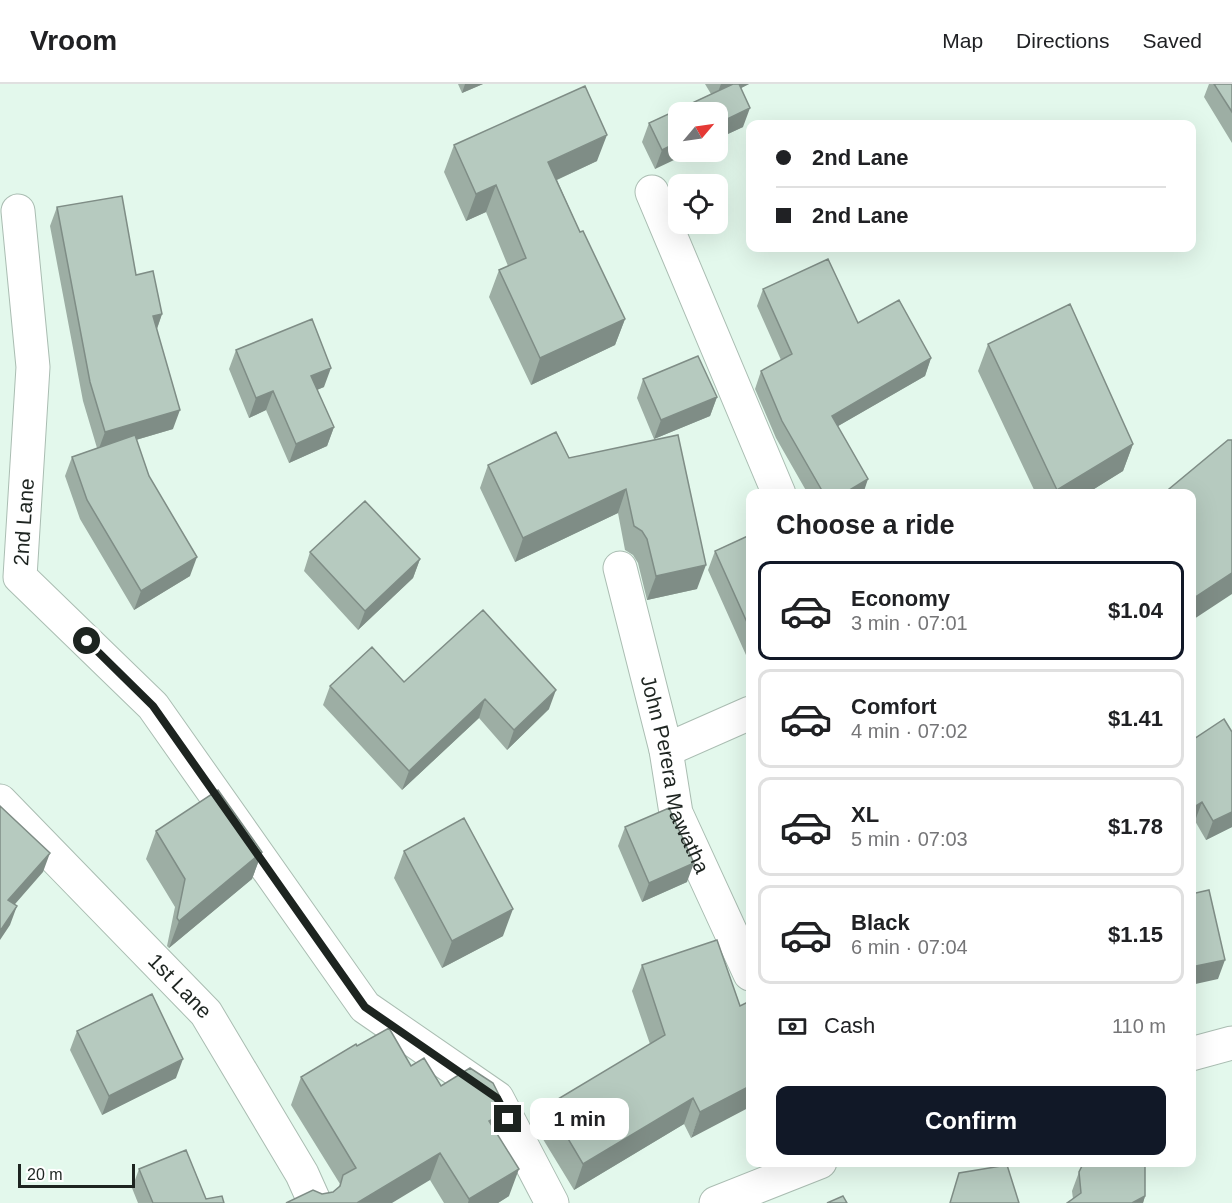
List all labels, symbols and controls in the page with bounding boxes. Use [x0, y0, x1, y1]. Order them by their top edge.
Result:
text: Vroom [30, 25, 117, 56]
text: Map [942, 29, 983, 52]
text: Directions [1016, 29, 1109, 52]
text: Saved [1142, 29, 1202, 52]
north arrow [668, 102, 728, 162]
map controls [668, 102, 728, 234]
text: 2nd Lane [812, 145, 909, 170]
button: locate [668, 174, 728, 234]
text: 2nd Lane [812, 203, 909, 228]
street label: 2nd Lane [9, 477, 38, 566]
text: Choose a ride [776, 510, 955, 540]
icon: car [779, 584, 833, 638]
text: Economy [851, 586, 950, 611]
text: $1.04 [1108, 598, 1163, 623]
text: 3 min · 07:01 [851, 612, 968, 634]
route start [73, 627, 100, 654]
street label: John Perera Mawatha [637, 673, 714, 877]
icon: car [779, 692, 833, 746]
text: Comfort [851, 694, 937, 719]
text: $1.41 [1108, 706, 1163, 731]
text: 4 min · 07:02 [851, 720, 968, 742]
icon: car [779, 800, 833, 854]
text: XL [851, 802, 879, 827]
text: $1.78 [1108, 814, 1163, 839]
text: 5 min · 07:03 [851, 828, 968, 850]
icon: car [779, 908, 833, 962]
text: Black [851, 910, 910, 935]
text: $1.15 [1108, 922, 1163, 947]
text: 6 min · 07:04 [851, 936, 968, 958]
street label: 1st Lane [144, 949, 216, 1023]
icon: cash [776, 1010, 809, 1043]
text: Cash [824, 1013, 875, 1038]
text: 110 m [1112, 1015, 1166, 1037]
button: Confirm [776, 1086, 1166, 1155]
callout: 1 min [529, 1098, 628, 1140]
route end [494, 1105, 521, 1132]
text: 1 min [553, 1108, 606, 1130]
scale bar [18, 1161, 135, 1188]
text: 20 m [27, 1166, 63, 1183]

